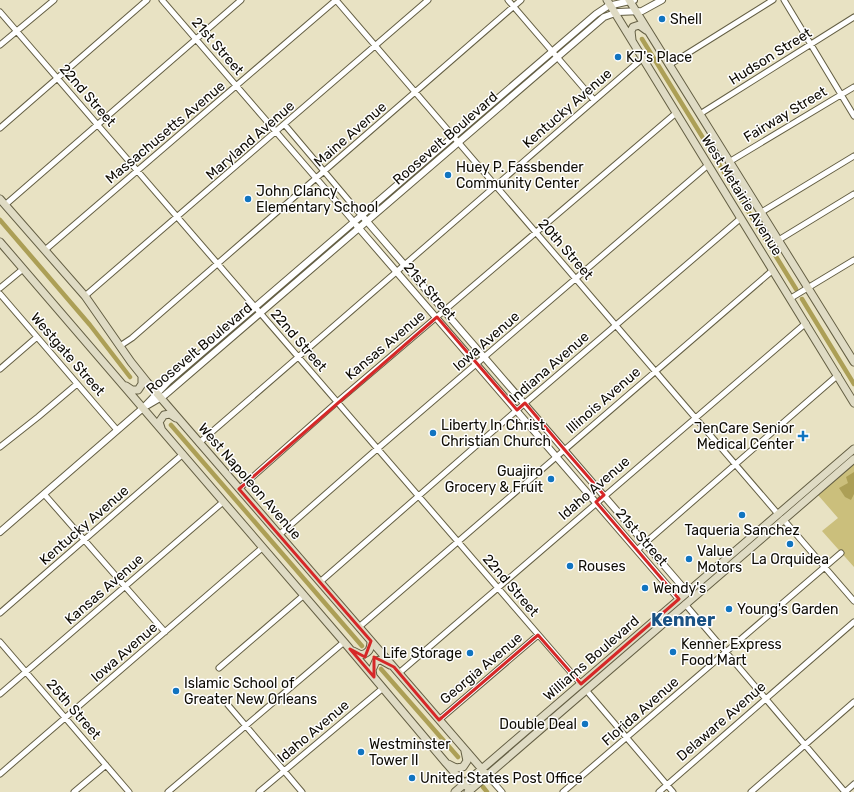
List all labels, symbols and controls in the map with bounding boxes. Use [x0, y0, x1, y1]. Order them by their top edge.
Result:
place label: Shell [670, 11, 702, 28]
street label: 21st Street [188, 14, 248, 79]
marker: Shell [657, 14, 667, 24]
street label: Hudson Street [726, 24, 815, 89]
place label: KJ's Place [626, 49, 692, 66]
marker: KJ's Place [613, 52, 623, 62]
street label: 22nd Street [56, 61, 120, 130]
street label: Kentucky Avenue [519, 65, 615, 152]
street label: Massachusetts Avenue [102, 77, 229, 187]
street label: Fairway Street [741, 83, 830, 146]
street label: Roosevelt Boulevard [390, 88, 501, 188]
street label: Maryland Avenue [203, 97, 298, 184]
street label: Maine Avenue [311, 98, 390, 171]
street label: West Metairie Avenue [698, 132, 786, 259]
place label: Huey P. Fassbender Community Center [456, 159, 584, 192]
marker: Huey P. Fassbender Community Center [443, 170, 453, 180]
place label: John Clancy Elementary School [256, 183, 378, 216]
marker: John Clancy Elementary School [243, 194, 253, 204]
street label: 20th Street [535, 215, 597, 284]
street label: 21st Street [400, 259, 460, 324]
street label: Roosevelt Boulevard [143, 299, 256, 398]
street label: 22nd Street [267, 306, 331, 375]
street label: Kansas Avenue [342, 307, 429, 384]
street label: Iowa Avenue [450, 308, 523, 375]
street label: Westgate Street [27, 309, 109, 400]
street label: Indiana Avenue [506, 328, 593, 407]
street label: Illinois Avenue [563, 363, 644, 437]
place label: Liberty In Christ Christian Church [441, 417, 551, 450]
street label: West Napoleon Avenue [194, 420, 305, 543]
place label: JenCare Senior Medical Center [694, 420, 795, 453]
marker: Liberty In Christ Christian Church [428, 428, 438, 438]
marker: JenCare Senior Medical Center [797, 430, 809, 442]
street label: Idaho Avenue [555, 453, 633, 524]
place label: Guajiro Grocery & Fruit [445, 463, 544, 496]
marker: Guajiro Grocery & Fruit [546, 474, 556, 484]
street label: Kentucky Avenue [36, 482, 132, 569]
street label: 21st Street [612, 505, 672, 570]
marker: Taqueria Sanchez [737, 510, 747, 520]
place label: Taqueria Sanchez [684, 522, 800, 539]
marker: La Orquidea [785, 539, 795, 549]
place label: Value Motors [697, 543, 742, 576]
street label: Kansas Avenue [62, 551, 147, 628]
street label: 22nd Street [479, 551, 543, 620]
place label: La Orquidea [751, 551, 829, 568]
marker: Value Motors [684, 554, 694, 564]
place label: Rouses [578, 558, 626, 575]
marker: Rouses [565, 561, 575, 571]
place label: Wendy's [653, 580, 706, 597]
marker: Wendy's [640, 583, 650, 593]
place label: Young's Garden [737, 601, 839, 618]
marker: Young's Garden [724, 604, 734, 614]
district label: Kenner [651, 609, 715, 631]
street label: Williams Boulevard [540, 612, 643, 705]
street label: Iowa Avenue [88, 619, 161, 686]
street label: Georgia Avenue [437, 629, 526, 708]
place label: Kenner Express Food Mart [681, 636, 782, 669]
place label: Life Storage [383, 645, 462, 662]
marker: Kenner Express Food Mart [668, 647, 678, 657]
marker: Life Storage [465, 648, 475, 658]
street label: Florida Avenue [598, 673, 682, 749]
place label: Islamic School of Greater New Orleans [184, 675, 317, 708]
street label: 25th Street [43, 676, 105, 743]
street label: Delaware Avenue [673, 678, 769, 765]
marker: Islamic School of Greater New Orleans [171, 686, 181, 696]
street label: Idaho Avenue [274, 696, 353, 766]
place label: Double Deal [499, 716, 577, 733]
marker: Double Deal [580, 719, 590, 729]
place label: Westminster Tower II [369, 736, 451, 769]
marker: Westminster Tower II [356, 747, 366, 757]
place label: United States Post Office [420, 770, 583, 787]
marker: United States Post Office [407, 773, 417, 783]

